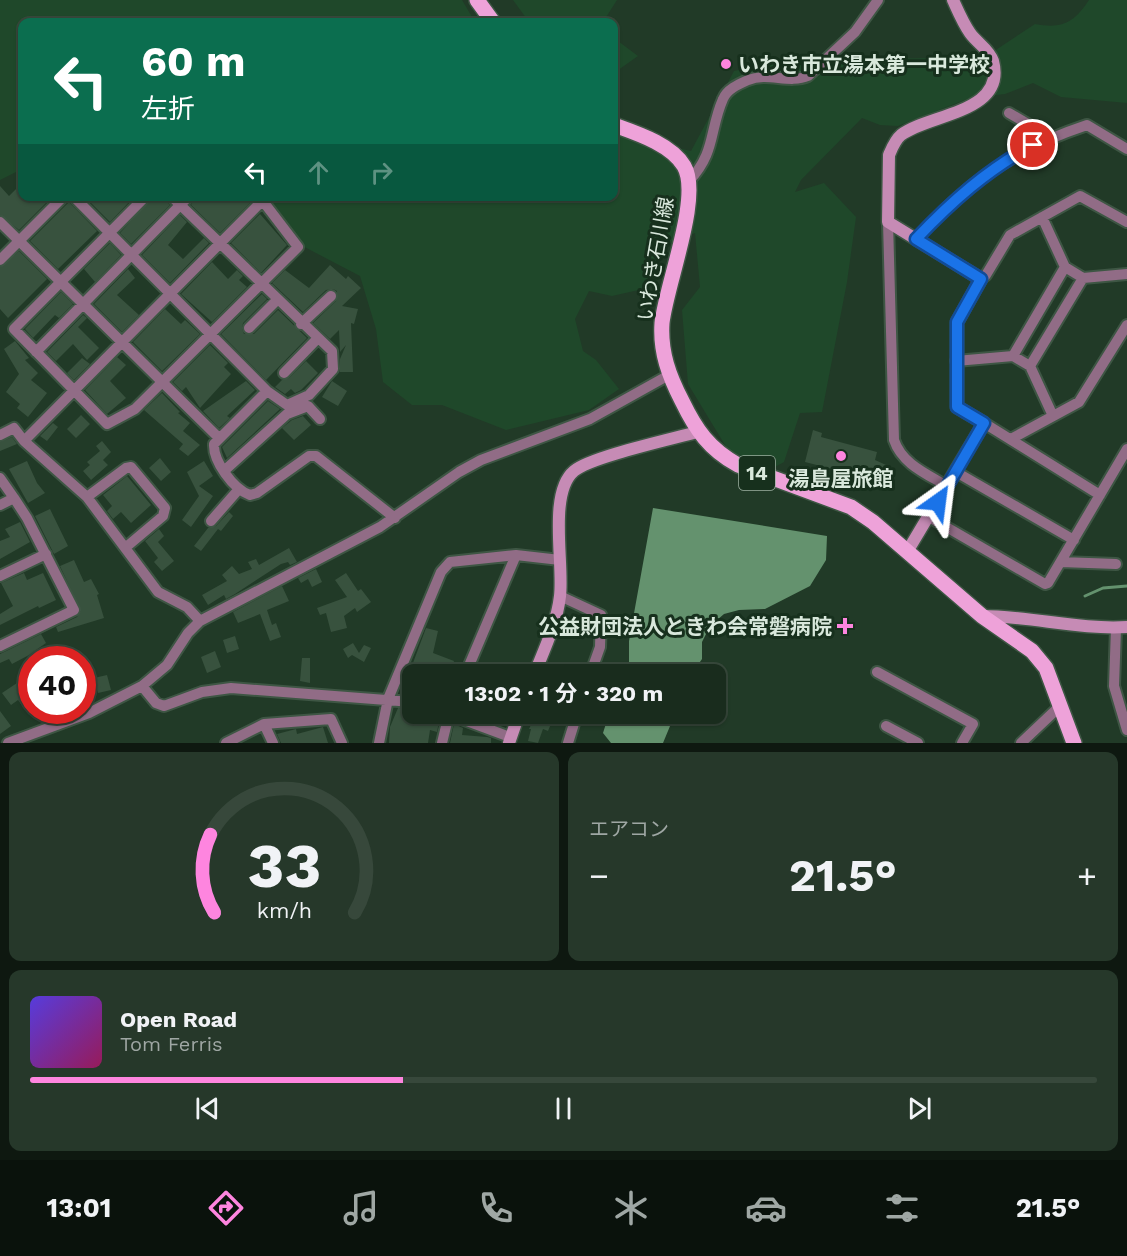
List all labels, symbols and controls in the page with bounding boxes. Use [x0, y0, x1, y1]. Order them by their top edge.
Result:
text: 60 m [141, 37, 245, 86]
icon: left [42, 42, 120, 120]
place label: いわき市立湯本第一中学校 [738, 52, 990, 77]
marker: いわき市立湯本第一中学校 [719, 57, 733, 71]
text: 左折 [141, 93, 195, 125]
pin [1007, 119, 1058, 170]
icon: arrive [1016, 128, 1049, 161]
icon: left [239, 156, 272, 189]
icon: ahead [302, 156, 335, 189]
icon: right [365, 156, 398, 189]
street label: いわき石川線 [632, 195, 678, 323]
marker: 湯島屋旅館 [834, 449, 848, 463]
road number: 14 [739, 456, 775, 490]
place label: 湯島屋旅館 [789, 466, 894, 491]
position arrow [906, 470, 970, 534]
place label: 公益財団法人ときわ会常磐病院 [538, 614, 832, 639]
marker: 公益財団法人ときわ会常磐病院 [836, 617, 854, 635]
speed limit sign: 40 [18, 646, 96, 724]
text: 13:02 · 1 分 · 320 m [465, 681, 663, 706]
text: エアコン [589, 817, 669, 841]
text: 33 [247, 829, 321, 902]
text: 21.5° [789, 849, 897, 902]
text: − [589, 856, 609, 895]
text: + [1077, 856, 1097, 895]
text: km/h [256, 899, 312, 924]
text: Open Road [120, 1007, 237, 1032]
text: Tom Ferris [120, 1032, 223, 1056]
icon: previous [191, 1092, 224, 1125]
icon: pause [547, 1092, 580, 1125]
icon: next [903, 1092, 936, 1125]
icon: directions [205, 1187, 247, 1229]
icon: music [340, 1187, 382, 1229]
icon: phone [475, 1187, 517, 1229]
icon: climate [610, 1187, 652, 1229]
icon: car [745, 1187, 787, 1229]
icon: filters [881, 1187, 923, 1229]
text: 13:01 [47, 1192, 111, 1224]
text: 21.5° [1016, 1192, 1080, 1224]

